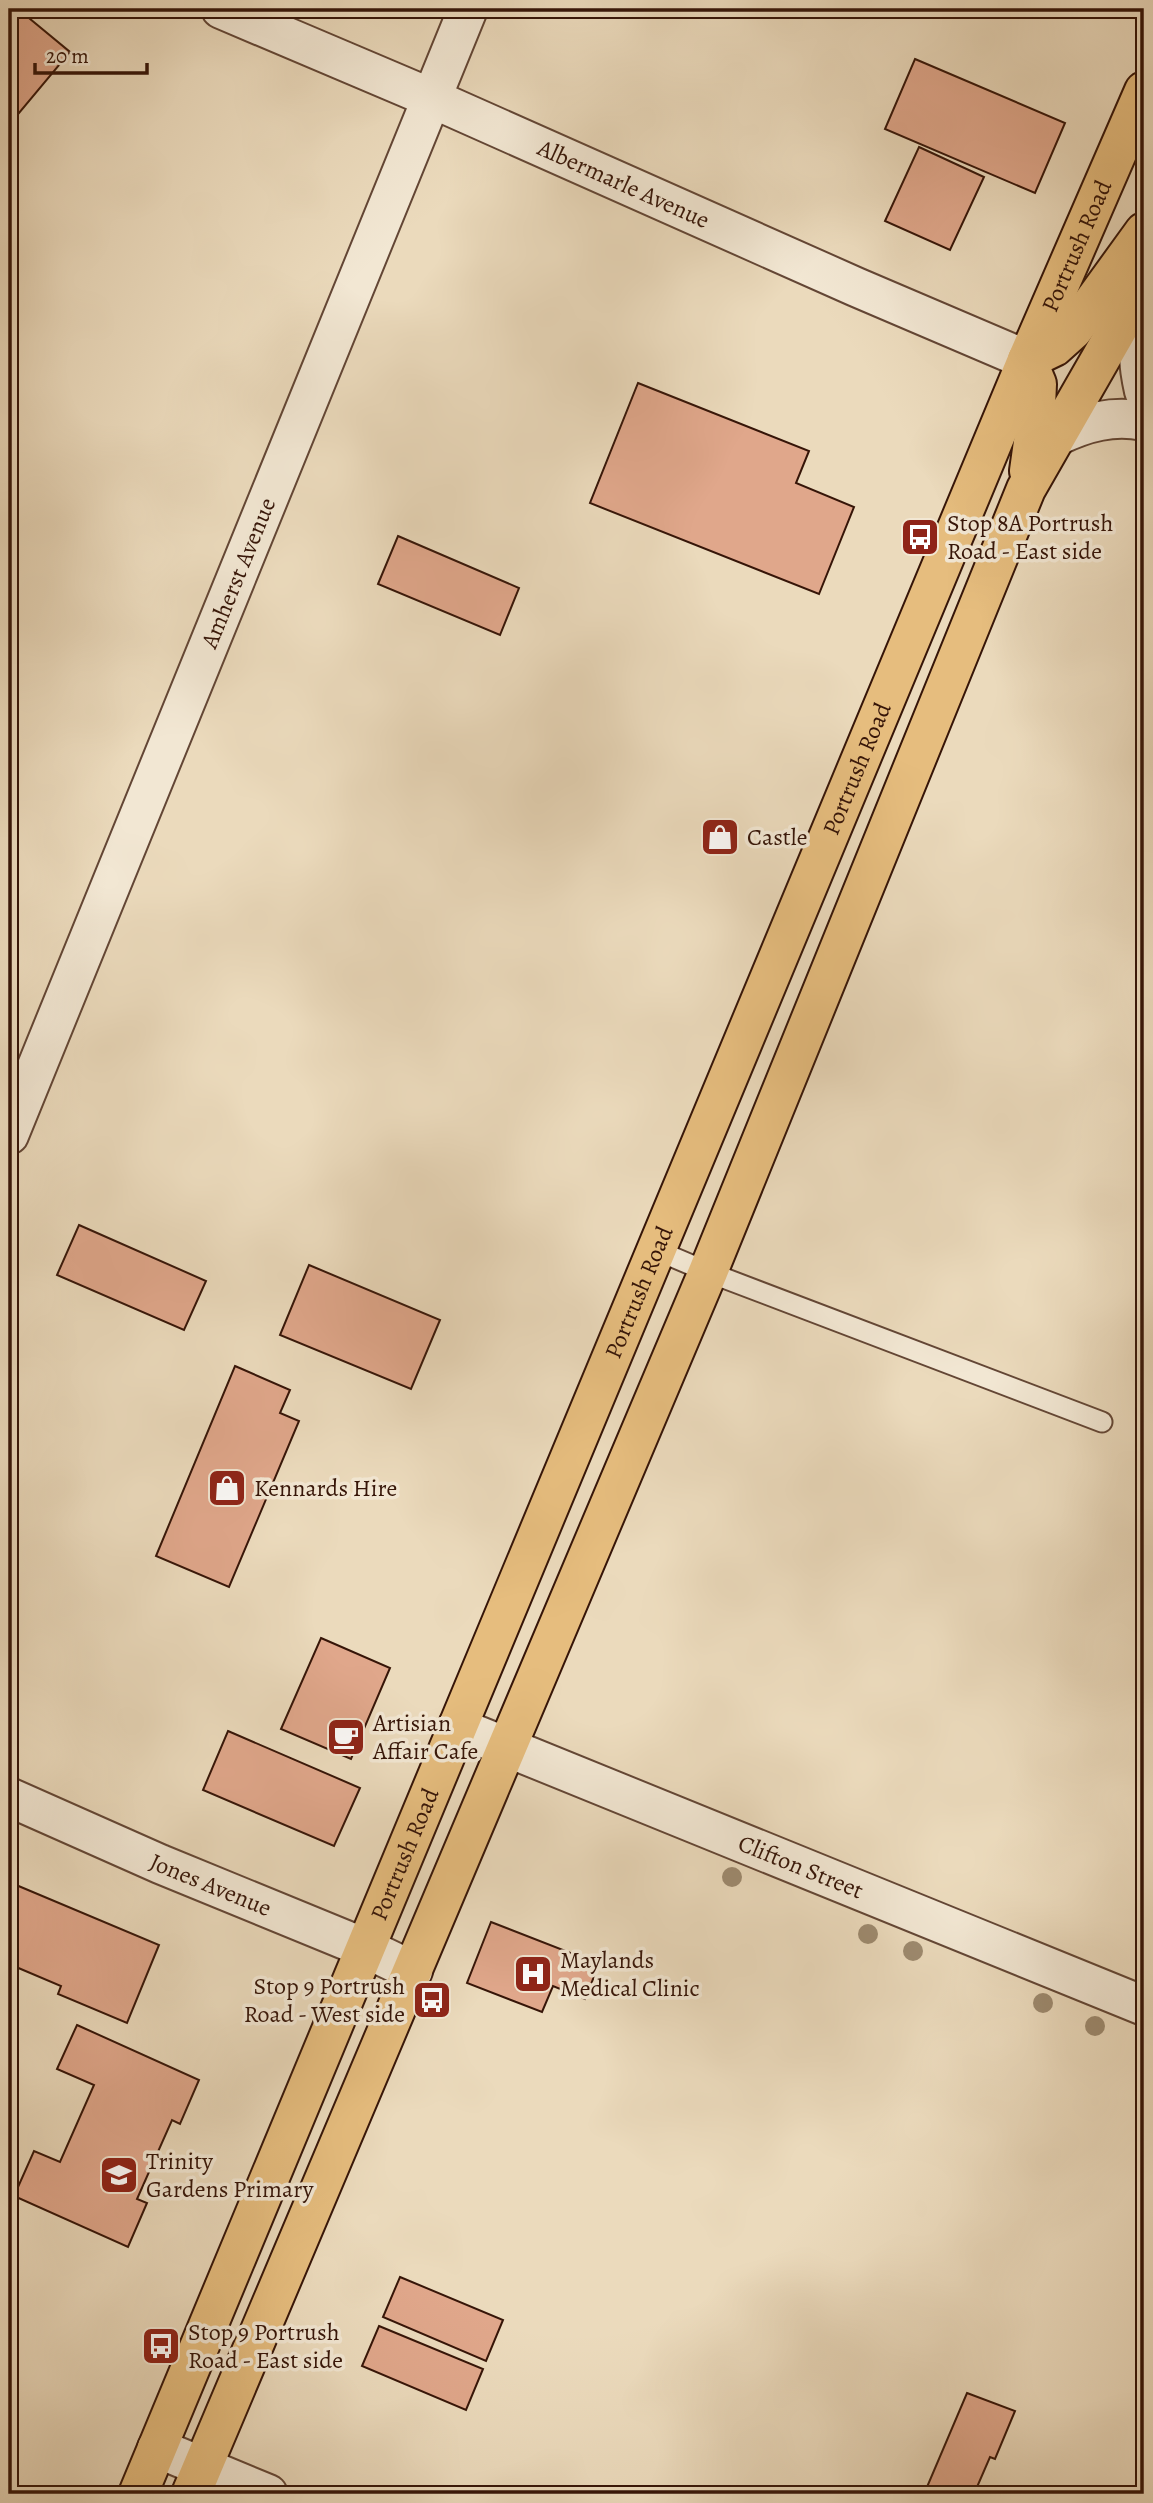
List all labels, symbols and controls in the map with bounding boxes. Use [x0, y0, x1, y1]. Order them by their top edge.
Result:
scale bar [35, 32, 147, 76]
text: 20 m [46, 42, 89, 70]
street label: Albermarle Avenue [532, 131, 715, 236]
street label: Portrush Road [1034, 175, 1119, 317]
street label: Amherst Avenue [193, 493, 283, 654]
place label: Stop 8A Portrush Road - East side [947, 507, 1113, 567]
bus stop icon: Stop 8A Portrush Road - East side [899, 516, 941, 558]
street label: Portrush Road [815, 698, 899, 840]
shop icon: Castle [699, 816, 741, 858]
place label: Castle [747, 821, 807, 853]
street label: Portrush Road [597, 1221, 681, 1363]
shop icon: Kennards Hire [206, 1467, 248, 1509]
place label: Kennards Hire [254, 1472, 397, 1504]
place label: Artisian Affair Cafe [372, 1707, 478, 1767]
cafe icon: Artisian Affair Cafe [325, 1716, 367, 1758]
street label: Portrush Road [363, 1783, 446, 1925]
street label: Clifton Street [733, 1827, 868, 1906]
street label: Jones Avenue [145, 1846, 276, 1924]
place label: Maylands Medical Clinic [560, 1944, 700, 2004]
hospital icon: Maylands Medical Clinic [512, 1953, 554, 1995]
place label: Stop 9 Portrush Road - West side [244, 1970, 405, 2030]
bus stop icon: Stop 9 Portrush Road - West side [411, 1979, 453, 2021]
place label: Trinity Gardens Primary [146, 2145, 314, 2205]
school or university icon: Trinity Gardens Primary [98, 2154, 140, 2196]
place label: Stop 9 Portrush Road - East side [188, 2316, 343, 2376]
bus stop icon: Stop 9 Portrush Road - East side [140, 2325, 182, 2367]

